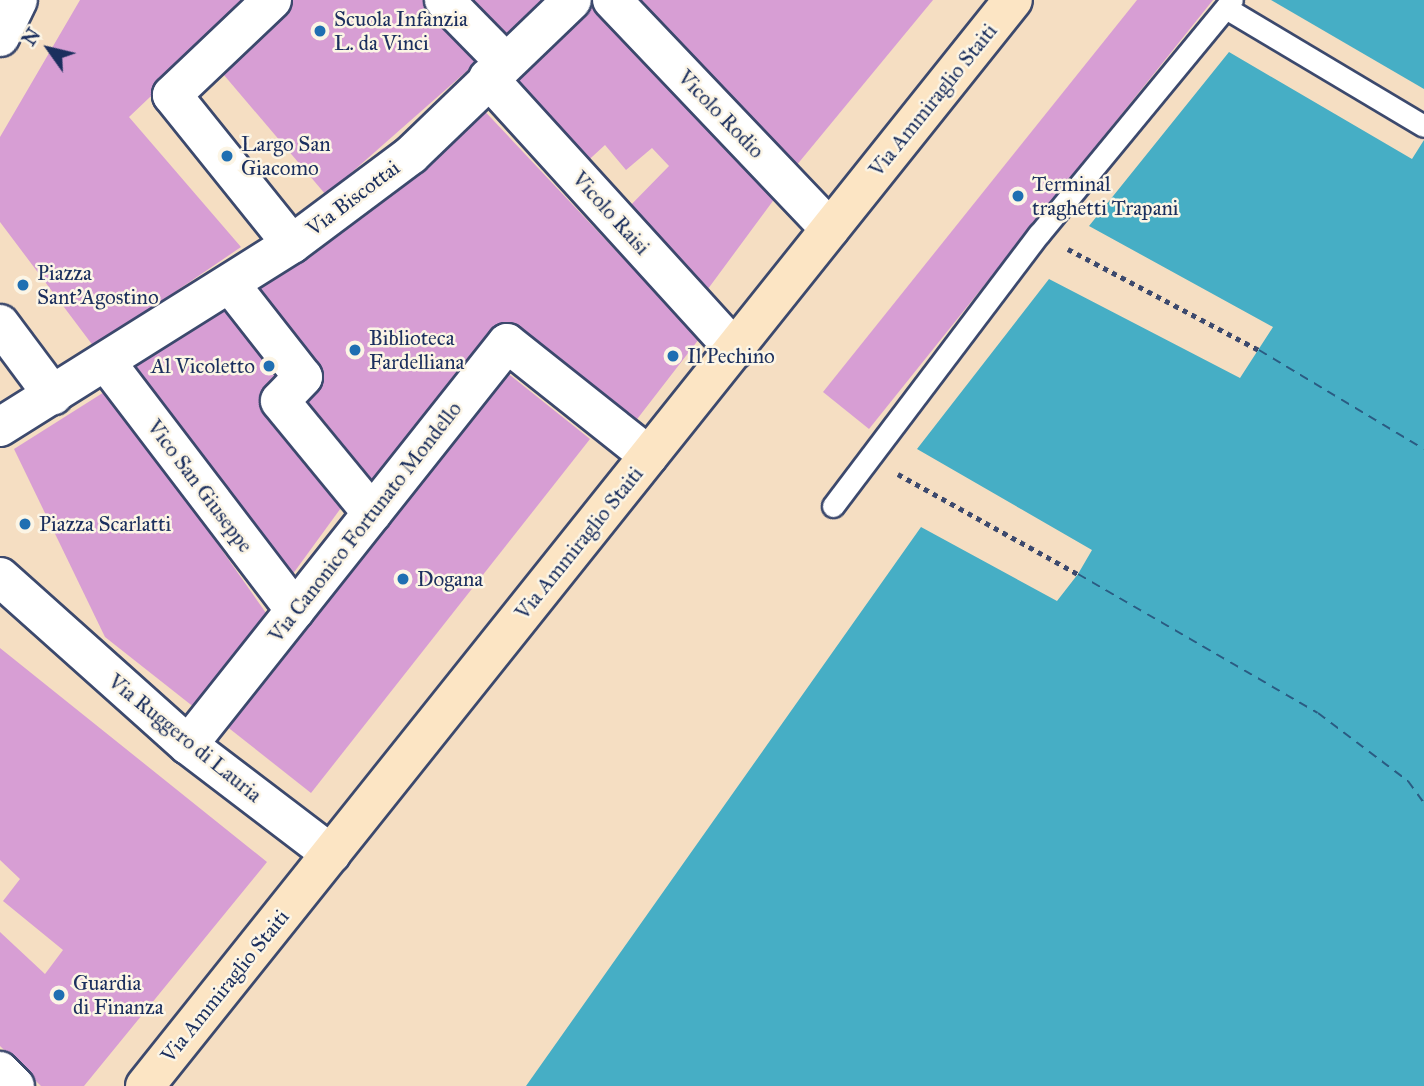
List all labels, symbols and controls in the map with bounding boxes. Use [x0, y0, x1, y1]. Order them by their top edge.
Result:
place label: Scuola Infanzia L. da Vinci [334, 6, 468, 56]
north arrow [14, 14, 84, 84]
street label: Via Ammiraglio Staiti [864, 18, 1002, 182]
marker: Scuola Infanzia L. da Vinci [312, 23, 328, 39]
text: N [17, 24, 45, 50]
street label: Vicolo Rodio [673, 65, 769, 163]
place label: Largo San Giacomo [241, 131, 331, 181]
marker: Largo San Giacomo [219, 148, 235, 164]
street label: Via Biscottai [301, 155, 405, 241]
street label: Vicolo Raisi [567, 166, 655, 260]
place label: Terminal traghetti Trapani [1032, 171, 1179, 221]
marker: Terminal traghetti Trapani [1010, 188, 1026, 204]
place label: Piazza Sant'Agostino [37, 260, 159, 310]
marker: Piazza Sant'Agostino [15, 277, 31, 293]
place label: Biblioteca Fardelliana [369, 325, 464, 375]
marker: Biblioteca Fardelliana [347, 342, 363, 358]
place label: Il Pechino [687, 343, 775, 369]
marker: Il Pechino [665, 348, 681, 364]
place label: Al Vicoletto [151, 353, 255, 379]
marker: Al Vicoletto [261, 358, 277, 374]
street label: Via Canonico Fortunato Mondello [263, 397, 467, 647]
street label: Vico San Giuseppe [142, 415, 258, 557]
street label: Via Ammiraglio Staiti [510, 461, 648, 625]
place label: Piazza Scarlatti [39, 511, 171, 537]
marker: Piazza Scarlatti [17, 516, 33, 532]
place label: Dogana [417, 566, 483, 592]
marker: Dogana [395, 571, 411, 587]
street label: Via Ruggero di Lauria [103, 668, 267, 808]
street label: Via Ammiraglio Staiti [156, 904, 294, 1068]
place label: Guardia di Finanza [73, 970, 164, 1020]
marker: Guardia di Finanza [51, 987, 67, 1003]

